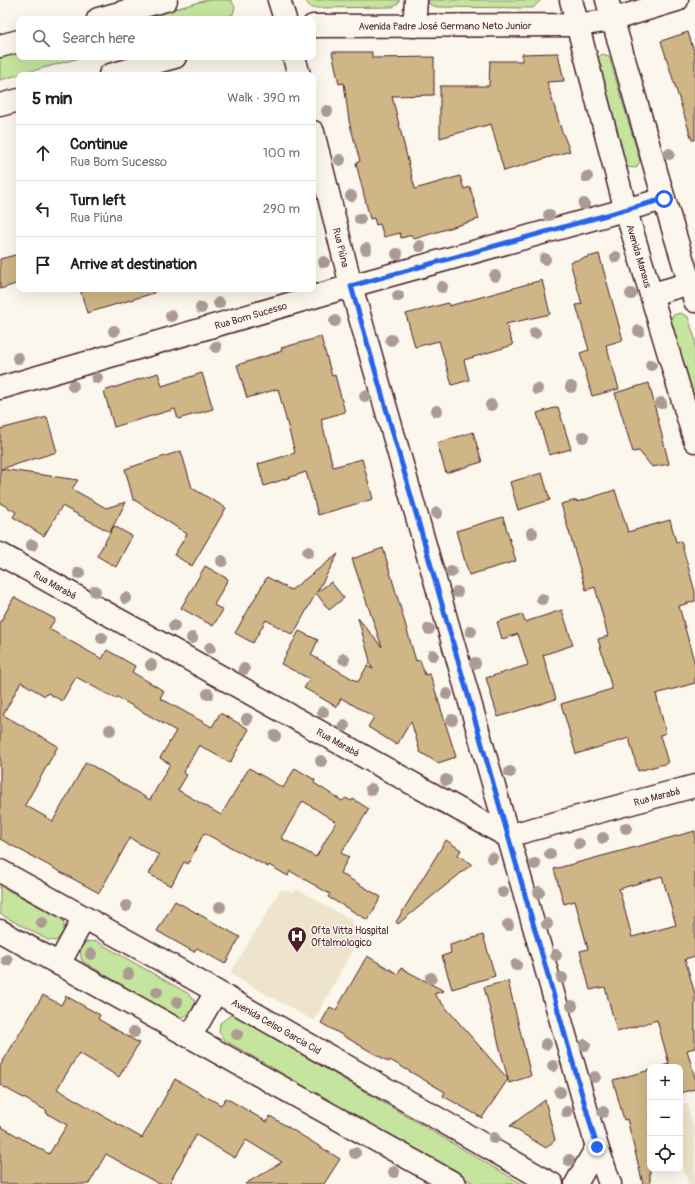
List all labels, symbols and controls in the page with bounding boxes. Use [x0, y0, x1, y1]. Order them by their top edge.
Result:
search box [16, 16, 316, 60]
street label: Avenida Padre José Germano Neto Junior [358, 20, 532, 33]
icon: search [30, 27, 52, 49]
text: Search here [62, 29, 135, 48]
text: 5 min [32, 88, 72, 109]
text: Walk · 390 m [227, 90, 300, 106]
text: Continue [70, 135, 128, 154]
icon: ahead [32, 142, 54, 164]
text: 100 m [263, 145, 300, 161]
text: Rua Bom Sucesso [70, 154, 167, 170]
route start [655, 190, 673, 208]
text: Turn left [70, 191, 126, 210]
icon: left [32, 198, 54, 220]
text: 290 m [263, 201, 300, 217]
text: Rua Piúna [70, 210, 123, 226]
street label: Avenida Manaus [623, 223, 654, 290]
street label: Rua Piúna [330, 227, 351, 269]
icon: arrive [32, 254, 54, 276]
text: Arrive at destination [70, 255, 197, 274]
street label: Rua Bom Sucesso [213, 300, 289, 332]
street label: Rua Marabá [31, 569, 78, 602]
street label: Rua Marabá [314, 726, 362, 760]
street label: Rua Marabá [632, 785, 682, 809]
hospital icon: Ofta Vitta Hospital Oftalmologico [286, 925, 308, 953]
place label: Ofta Vitta Hospital Oftalmologico [311, 925, 389, 949]
street label: Avenida Celso Garcia Cid [229, 997, 323, 1057]
map controls [647, 1064, 683, 1172]
button: + [647, 1064, 683, 1100]
button: − [647, 1100, 683, 1136]
button: locate [647, 1136, 683, 1172]
route end [588, 1138, 606, 1156]

